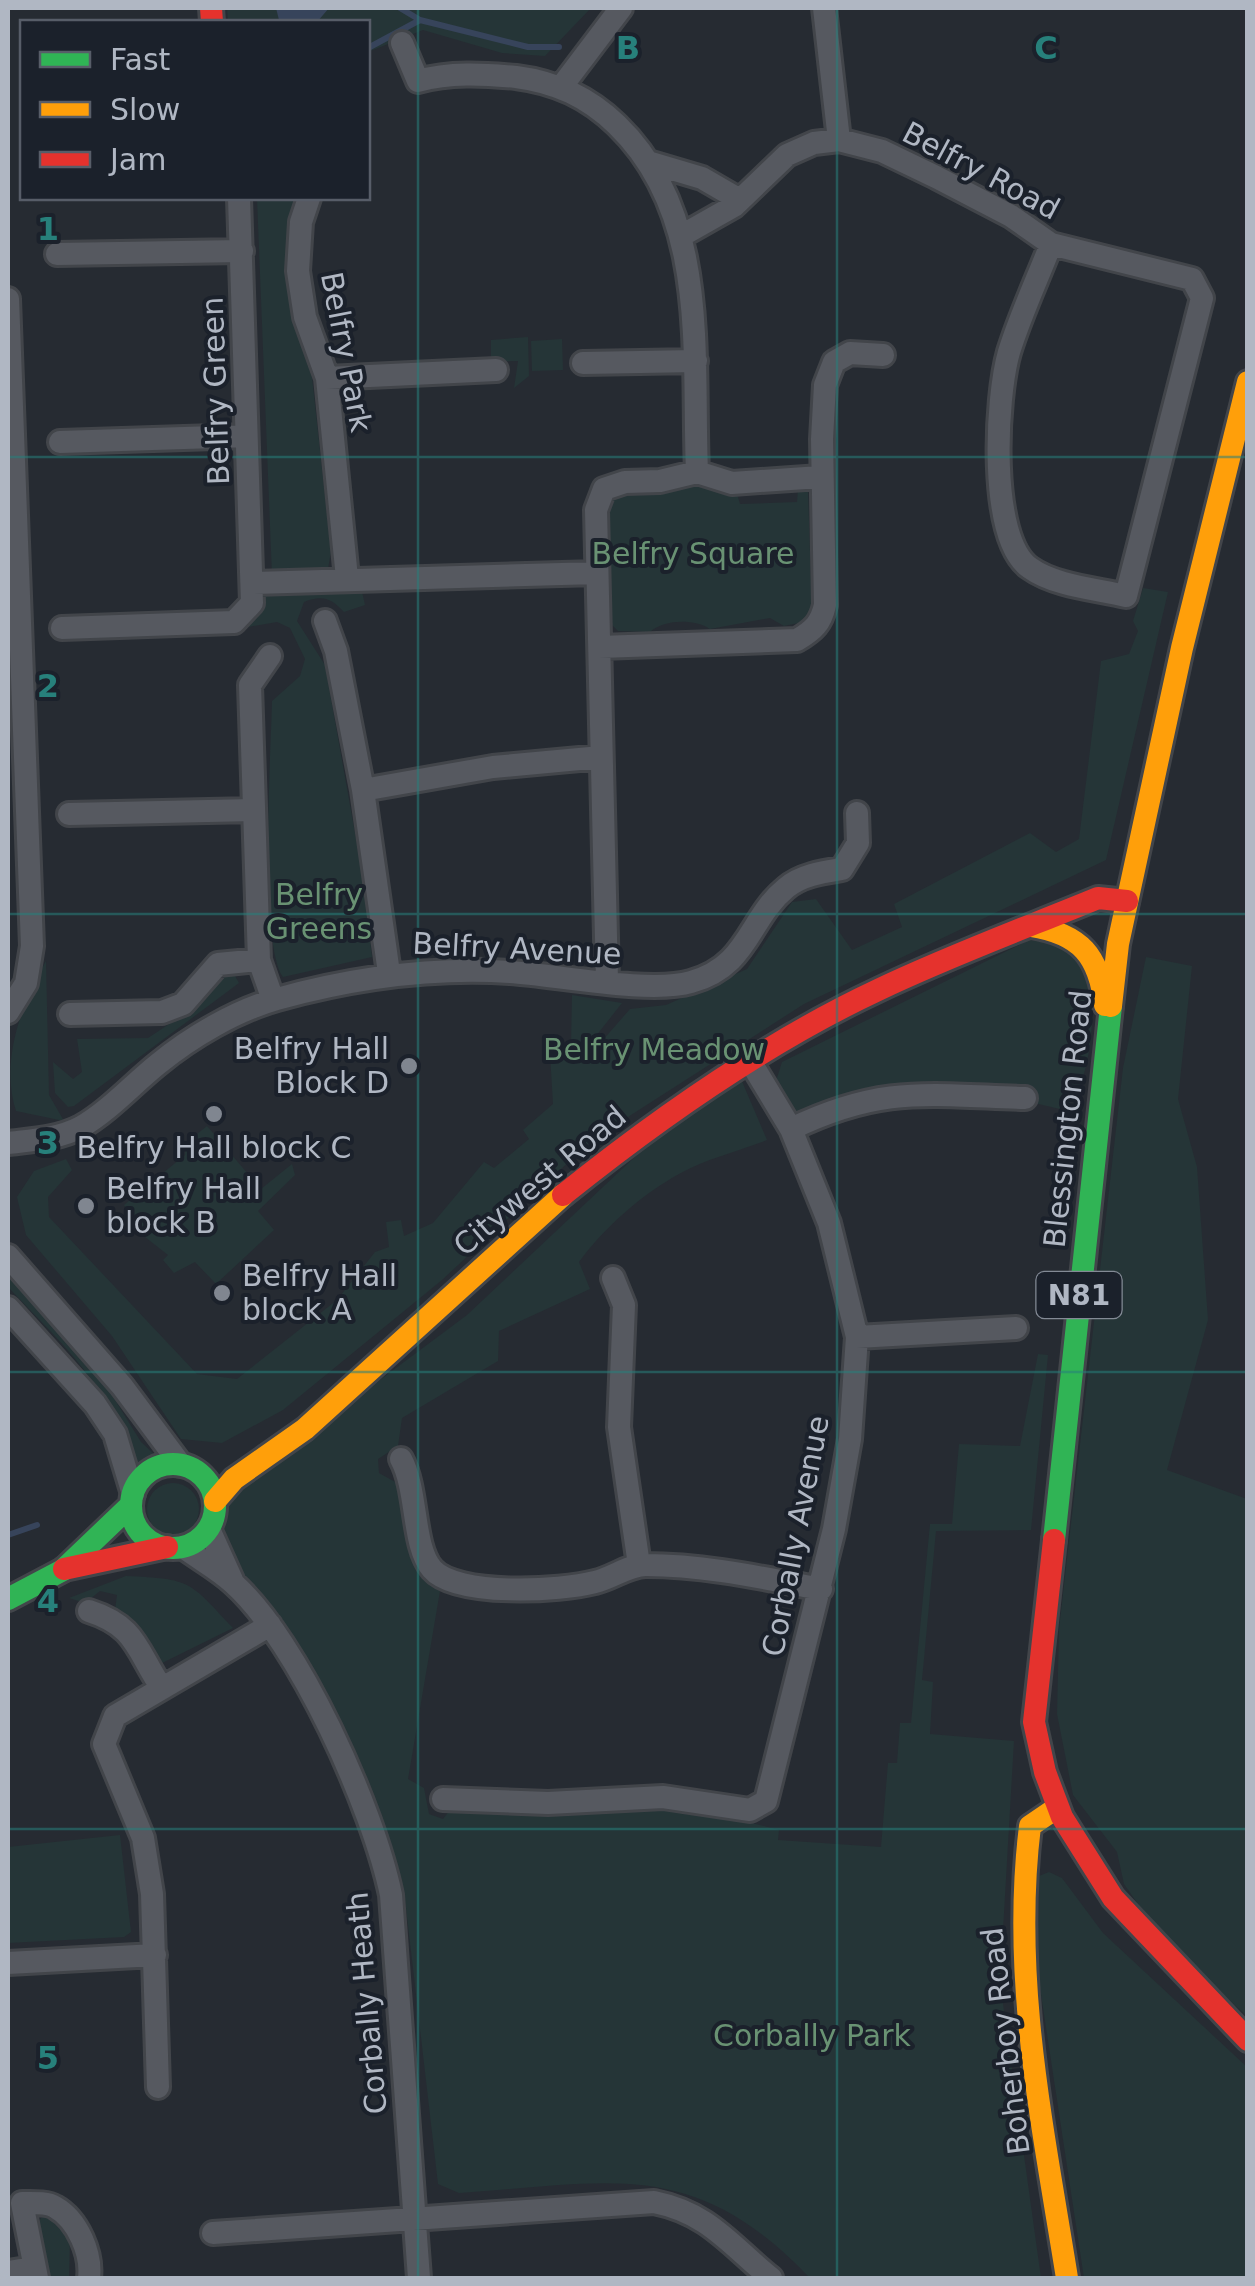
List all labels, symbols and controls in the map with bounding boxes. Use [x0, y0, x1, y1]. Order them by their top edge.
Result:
legend [20, 20, 370, 200]
text: B [616, 29, 640, 67]
text: C [1034, 29, 1058, 67]
text: Fast [110, 42, 171, 77]
text: Slow [110, 92, 180, 127]
street label: Belfry Road [897, 115, 1066, 227]
text: Jam [108, 142, 166, 177]
text: 1 [37, 210, 59, 248]
street label: Belfry Park [314, 269, 379, 436]
street label: Belfry Green [195, 296, 236, 486]
park label: Belfry Square [591, 536, 795, 571]
text: 2 [37, 667, 59, 705]
park label: Belfry Greens [266, 877, 372, 946]
street label: Belfry Avenue [412, 926, 622, 971]
street label: Blessington Road [1037, 988, 1098, 1250]
place label: Belfry Hall Block D [234, 1031, 389, 1100]
park label: Belfry Meadow [543, 1032, 765, 1067]
marker: Belfry Hall Block D [398, 1055, 420, 1077]
street label: Citywest Road [446, 1098, 633, 1263]
marker: Belfry Hall block C [203, 1103, 225, 1125]
text: 3 [37, 1124, 59, 1162]
place label: Belfry Hall block C [77, 1130, 351, 1165]
place label: Belfry Hall block B [106, 1171, 261, 1240]
marker: Belfry Hall block B [75, 1195, 97, 1217]
place label: Belfry Hall block A [242, 1258, 397, 1327]
road number: N81 [1036, 1272, 1122, 1318]
marker: Belfry Hall block A [211, 1282, 233, 1304]
street label: Corbally Avenue [755, 1413, 836, 1659]
text: 4 [37, 1582, 59, 1620]
street label: Corbally Heath [339, 1890, 394, 2116]
street label: Boherboy Road [974, 1925, 1037, 2157]
park label: Corbally Park [713, 2018, 912, 2053]
text: 5 [37, 2039, 59, 2077]

